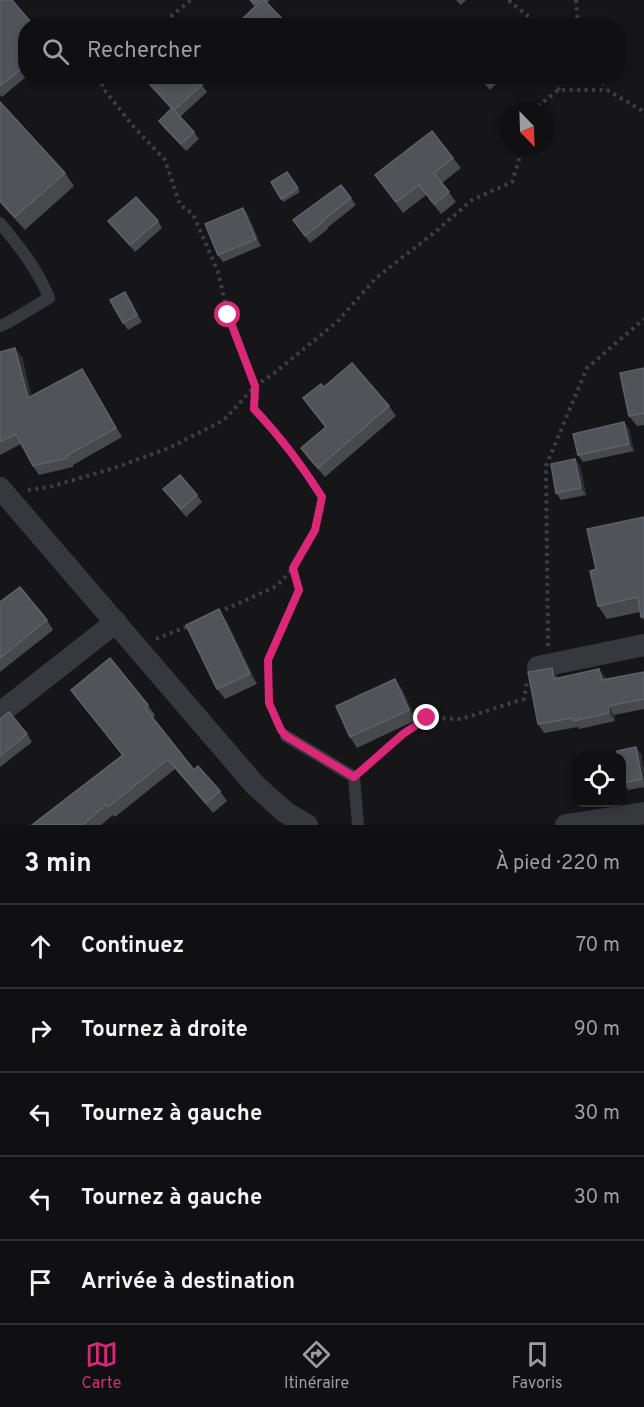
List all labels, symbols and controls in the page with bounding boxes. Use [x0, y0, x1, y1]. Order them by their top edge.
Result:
search box [18, 18, 626, 84]
icon: search [39, 35, 72, 68]
text: Rechercher [87, 38, 201, 65]
north arrow [500, 102, 554, 156]
route start [214, 301, 240, 327]
route end [413, 704, 439, 730]
map controls [572, 753, 626, 807]
button: locate [572, 753, 626, 807]
text: 3 min [24, 848, 92, 881]
text: À pied · 220 m [495, 851, 620, 877]
icon: ahead [24, 930, 57, 963]
text: Continuez [81, 933, 184, 960]
text: 70 m [576, 933, 620, 959]
icon: right [24, 1014, 57, 1047]
text: Tournez à droite [81, 1017, 248, 1044]
text: 90 m [574, 1017, 620, 1043]
icon: left [24, 1098, 57, 1131]
text: Tournez à gauche [81, 1101, 262, 1128]
text: 30 m [574, 1101, 620, 1127]
icon: left [24, 1182, 57, 1215]
text: Tournez à gauche [81, 1185, 262, 1212]
text: 30 m [574, 1185, 620, 1211]
icon: arrive [24, 1266, 57, 1299]
text: Arrivée à destination [81, 1269, 295, 1296]
tab: Carte [81, 1338, 121, 1394]
tab: Itinéraire [284, 1338, 349, 1394]
tab: Favoris [512, 1338, 563, 1394]

